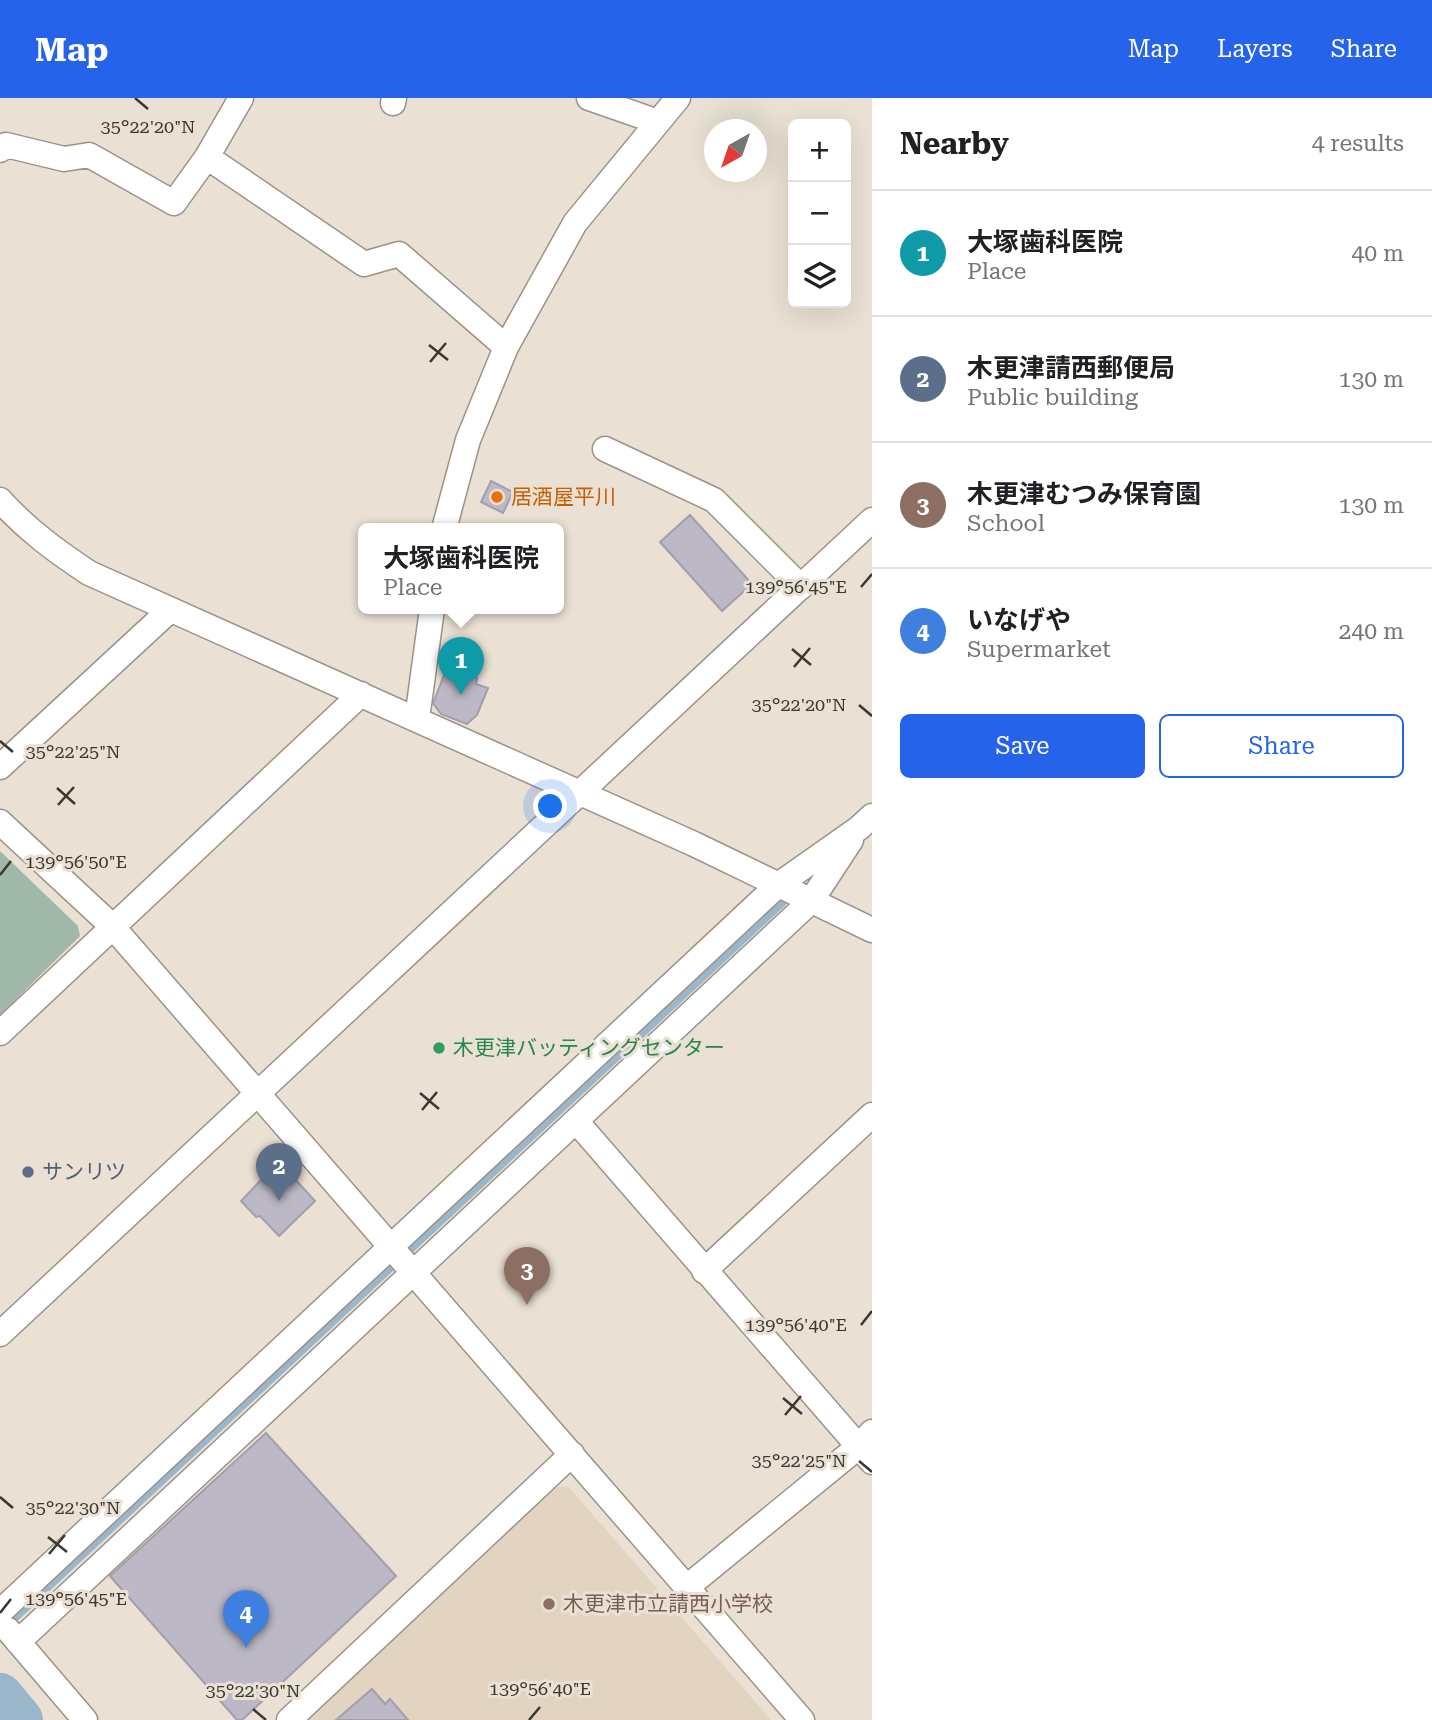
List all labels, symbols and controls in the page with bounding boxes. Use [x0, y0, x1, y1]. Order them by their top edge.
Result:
text: Map [35, 30, 109, 69]
text: Map [1128, 35, 1179, 63]
text: Layers [1217, 35, 1293, 63]
text: Share [1331, 35, 1397, 63]
text: 35°22'20"N [101, 116, 195, 137]
north arrow [704, 119, 767, 182]
map controls [788, 119, 851, 308]
button: + [788, 119, 851, 182]
text: Nearby [900, 126, 1009, 161]
text: 4 results [1312, 130, 1404, 157]
button: − [788, 182, 851, 245]
text: 大塚歯科医院 [967, 227, 1123, 257]
text: 1 [917, 240, 929, 267]
text: 40 m [1351, 240, 1404, 267]
button: layers [788, 245, 851, 308]
text: Place [967, 258, 1026, 285]
text: 木更津請西郵便局 [967, 353, 1175, 383]
text: 2 [917, 366, 929, 393]
text: 130 m [1339, 366, 1404, 393]
text: Public building [967, 384, 1138, 411]
text: 木更津むつみ保育園 [967, 479, 1201, 509]
place label: 居酒屋平川 [511, 485, 616, 509]
marker: 居酒屋平川 [489, 489, 505, 505]
text: 3 [917, 492, 929, 519]
text: 130 m [1339, 492, 1404, 519]
text: School [967, 510, 1045, 537]
popup [358, 523, 564, 614]
text: 大塚歯科医院 [383, 543, 539, 573]
text: Place [383, 574, 442, 601]
text: 139°56'45"E [745, 576, 847, 597]
text: いなげや [967, 605, 1071, 635]
text: 4 [917, 618, 929, 645]
text: 240 m [1339, 618, 1404, 645]
text: Supermarket [967, 636, 1111, 663]
pin: 1 [438, 637, 484, 695]
text: 35°22'20"N [752, 694, 846, 715]
button: Save [900, 714, 1145, 778]
button: Share [1159, 714, 1404, 778]
text: 35°22'25"N [26, 741, 120, 762]
your location [533, 789, 567, 823]
text: 139°56'50"E [25, 851, 127, 872]
place label: 木更津バッティングセンター [453, 1036, 725, 1060]
marker: 木更津バッティングセンター [431, 1040, 447, 1056]
pin: 2 [256, 1143, 302, 1201]
place label: サンリツ [42, 1160, 126, 1184]
marker: サンリツ [20, 1164, 36, 1180]
pin: 3 [504, 1247, 550, 1305]
text: 139°56'40"E [745, 1314, 847, 1335]
text: 35°22'25"N [752, 1450, 846, 1471]
text: 35°22'30"N [26, 1497, 120, 1518]
text: 139°56'45"E [25, 1588, 127, 1609]
pin: 4 [223, 1590, 269, 1648]
place label: 木更津市立請西小学校 [563, 1592, 773, 1616]
marker: 木更津市立請西小学校 [541, 1596, 557, 1612]
text: 139°56'40"E [489, 1678, 591, 1699]
text: 35°22'30"N [206, 1680, 300, 1701]

